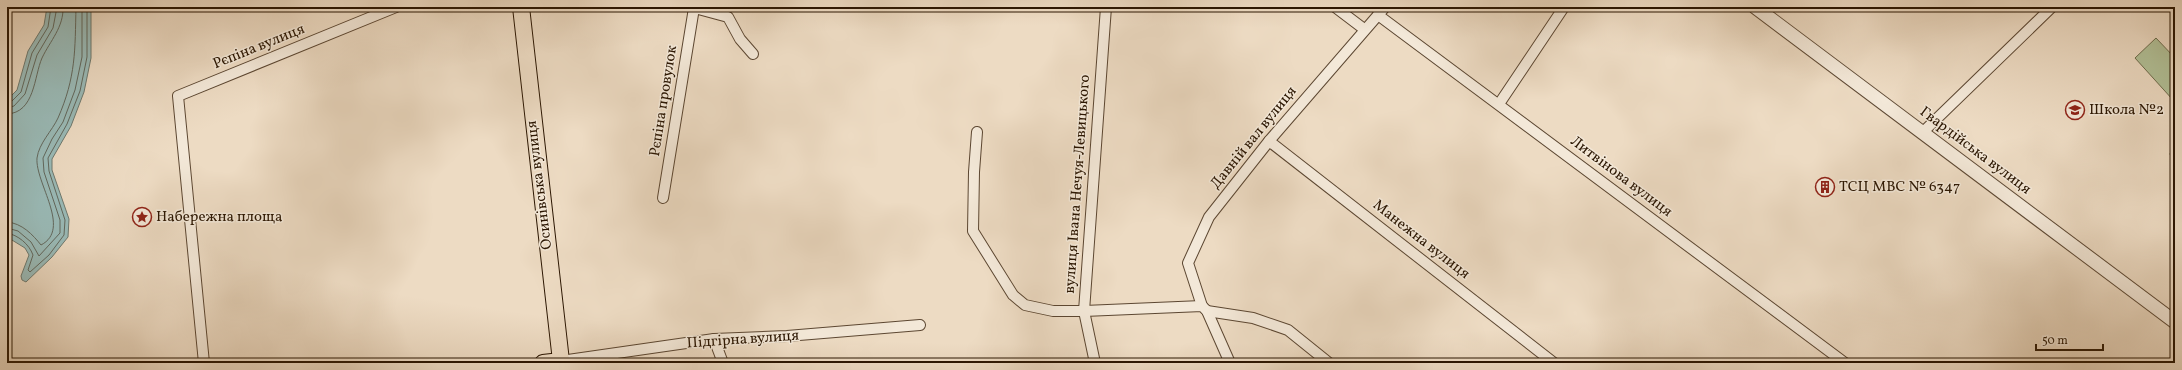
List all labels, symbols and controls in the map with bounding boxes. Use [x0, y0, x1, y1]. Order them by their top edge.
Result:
street label: Рєпіна вулиця [210, 19, 308, 75]
street label: Рєпіна провулок [645, 44, 683, 158]
street label: вулиця Івана Нечуя-Левицького [1060, 74, 1096, 294]
street label: Давній вал вулиця [1206, 82, 1302, 194]
school or university icon: Школа №2 [2064, 99, 2086, 121]
place label: Школа №2 [2089, 100, 2164, 121]
street label: Гвардійська вулиця [1915, 102, 2035, 200]
street label: Осинівська вулиця [522, 119, 558, 251]
street label: Литвінова вулиця [1566, 132, 1677, 223]
building icon: ТСЦ МВС № 6347 [1814, 176, 1836, 198]
place label: ТСЦ МВС № 6347 [1839, 177, 1960, 198]
street label: Манежна вулиця [1368, 195, 1474, 285]
place icon: Набережна площа [131, 206, 153, 228]
place label: Набережна площа [156, 207, 282, 228]
street label: Підгірна вулиця [686, 326, 800, 354]
scale bar [2036, 326, 2103, 352]
text: 50 m [2042, 333, 2068, 349]

